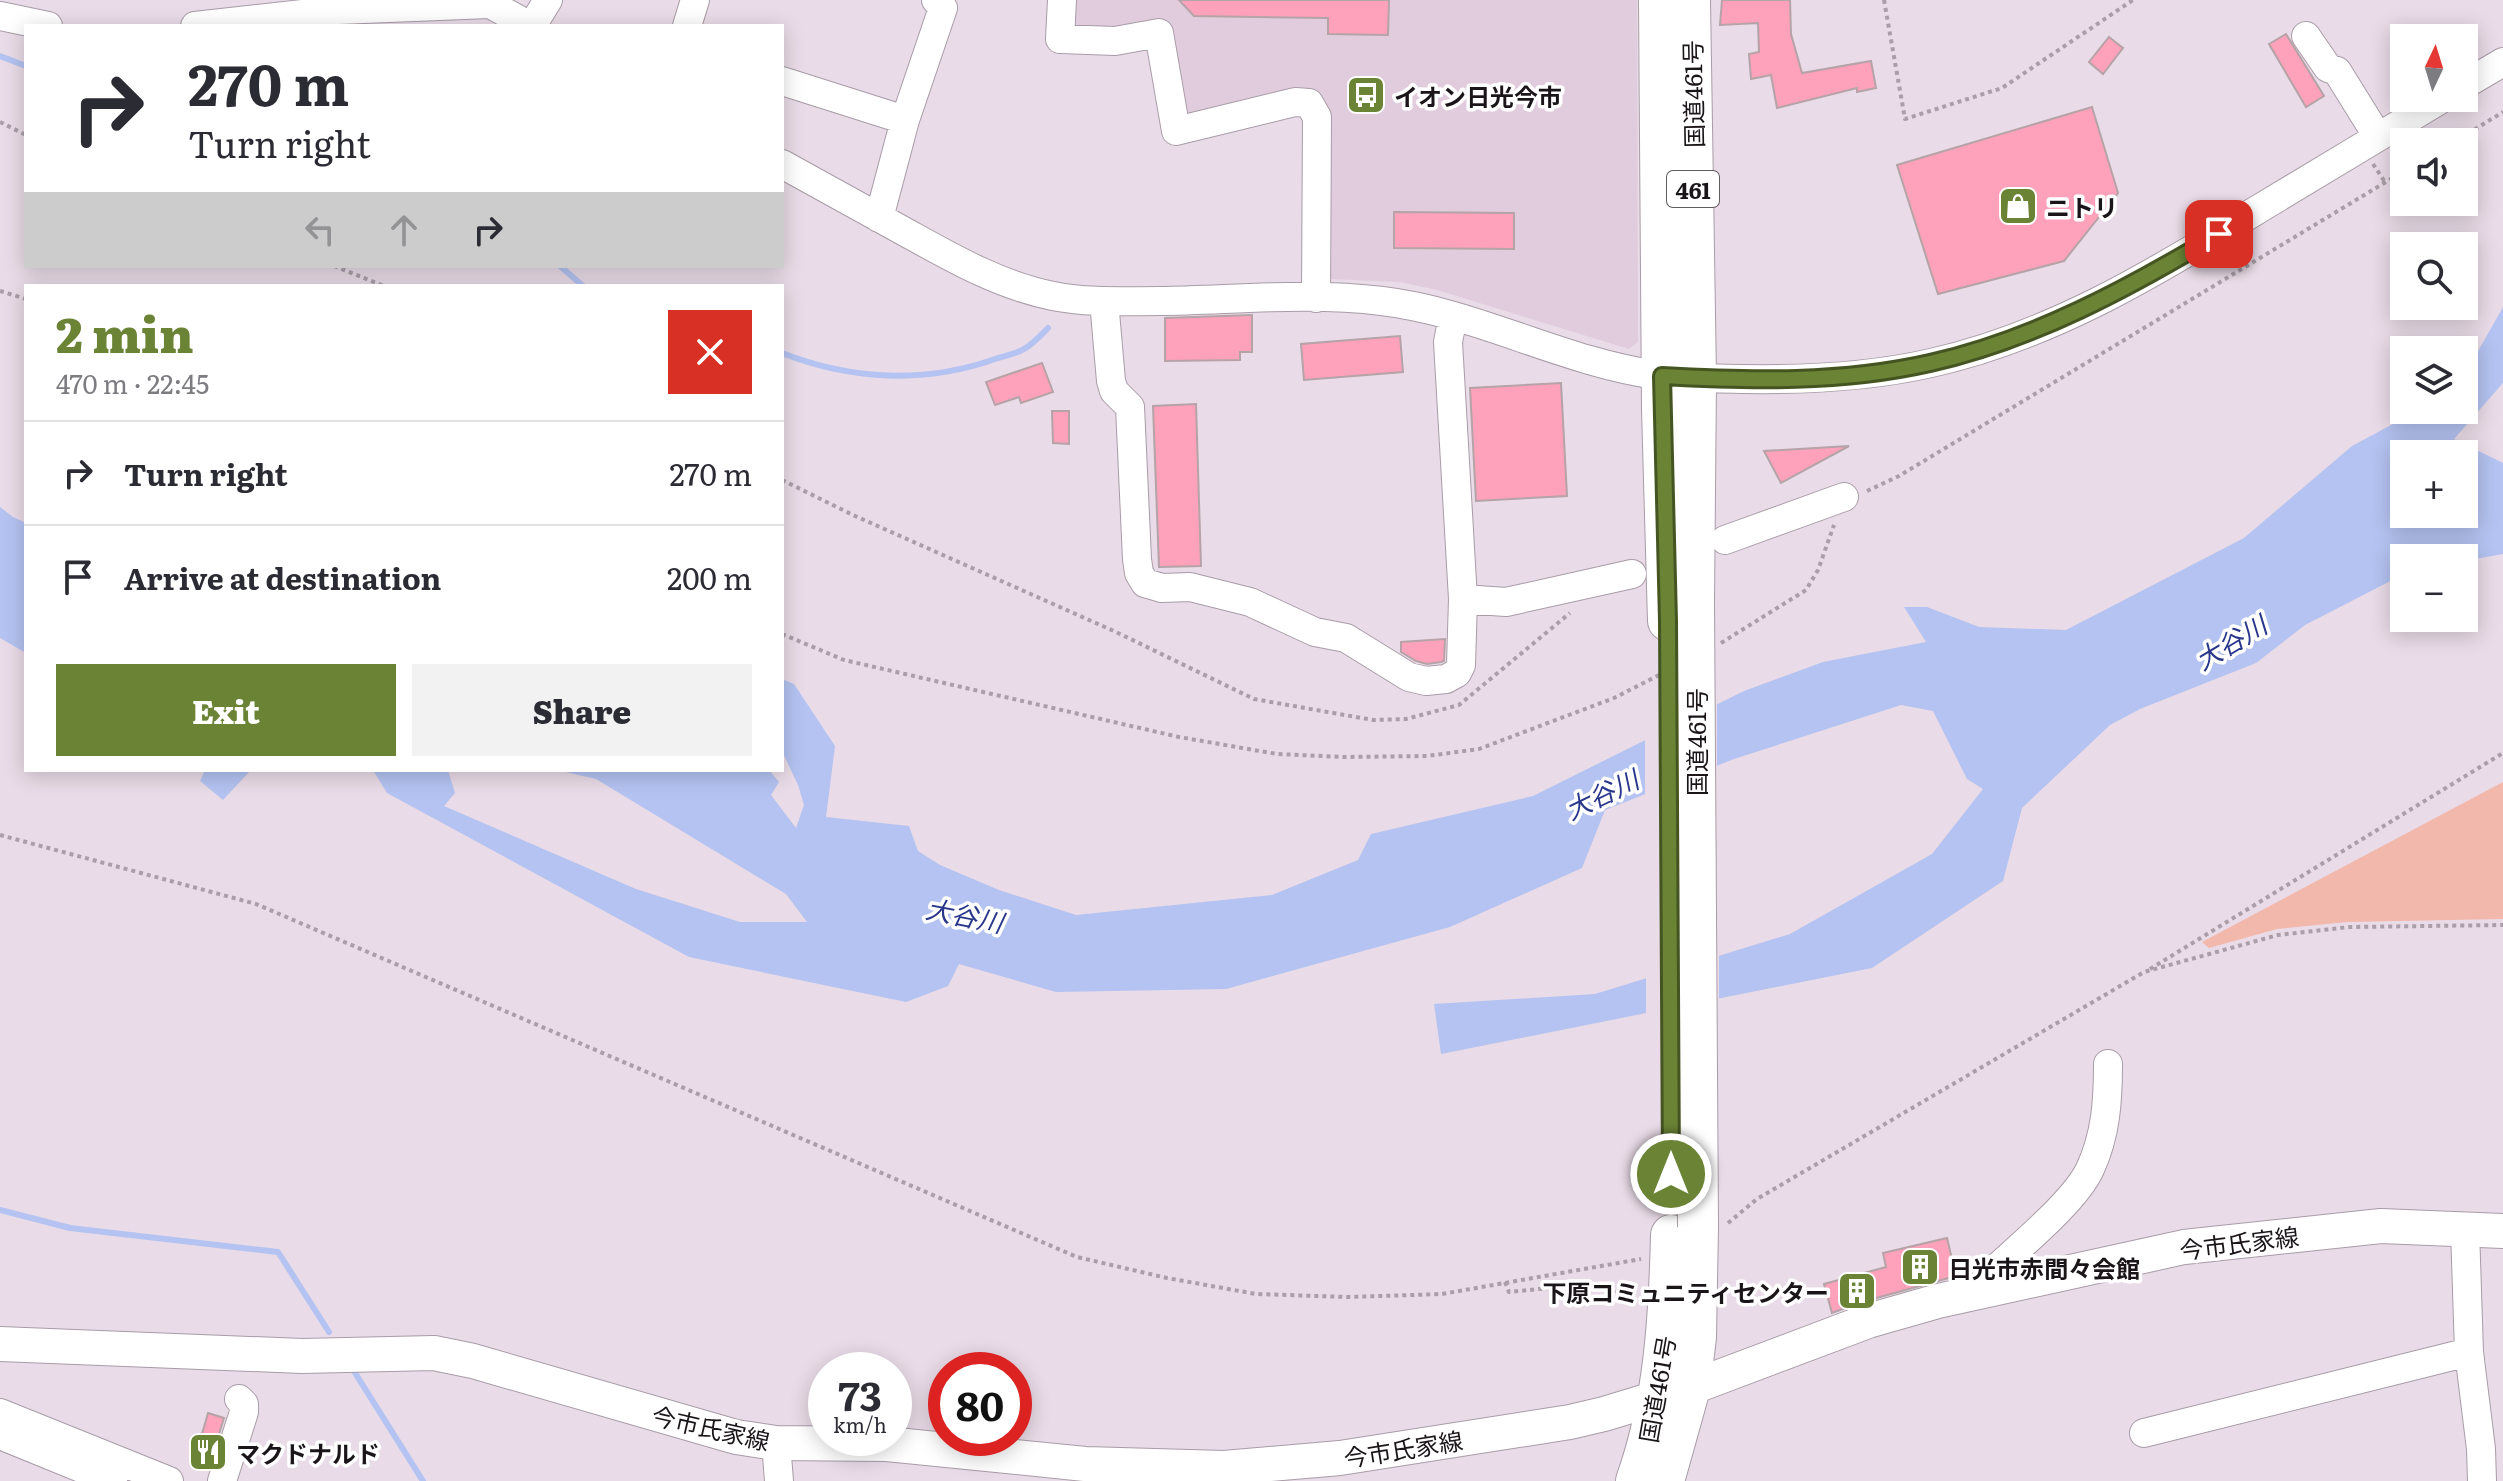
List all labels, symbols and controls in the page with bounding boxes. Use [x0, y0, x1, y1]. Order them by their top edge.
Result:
north arrow [2390, 24, 2478, 112]
map controls [2390, 24, 2478, 632]
text: 270 m [188, 40, 349, 123]
street label: 国道461号 [1674, 40, 1710, 148]
icon: right [56, 56, 160, 160]
bus stop icon: イオン日光今市 [1345, 74, 1387, 116]
place label: イオン日光今市 [1394, 78, 1562, 113]
text: Turn right [188, 116, 371, 169]
button: sound [2390, 128, 2478, 216]
road number: 461 [1667, 171, 1719, 207]
shop icon: ニトリ [1997, 185, 2039, 227]
place label: ニトリ [2046, 189, 2118, 224]
pin [2185, 200, 2253, 268]
icon: left [298, 208, 342, 252]
icon: ahead [382, 208, 426, 252]
icon: right [466, 208, 510, 252]
icon: arrive [2197, 212, 2241, 256]
button: search [2390, 232, 2478, 320]
text: 2 min [56, 297, 194, 368]
button: close [668, 310, 752, 394]
button: layers [2390, 336, 2478, 424]
text: 470 m · 22:45 [56, 363, 209, 402]
button: + [2390, 440, 2478, 528]
icon: right [56, 451, 100, 495]
text: Turn right [124, 451, 288, 495]
text: 270 m [669, 451, 752, 495]
button: − [2390, 544, 2478, 632]
icon: arrive [56, 555, 100, 599]
text: Arrive at destination [124, 555, 441, 599]
text: 200 m [667, 555, 752, 599]
water label: 大谷川 [2187, 603, 2276, 678]
button: Exit [56, 664, 396, 756]
button: Share [412, 664, 752, 756]
street label: 国道461号 [1678, 688, 1713, 796]
water label: 大谷川 [1557, 757, 1647, 828]
water label: 大谷川 [923, 887, 1010, 941]
position arrow [1629, 1132, 1713, 1216]
street label: 今市氏家線 [2177, 1217, 2301, 1267]
building icon: 日光市赤間々会館 [1899, 1246, 1941, 1288]
place label: 日光市赤間々会館 [1948, 1250, 2140, 1285]
building icon: 下原コミュニティセンター [1836, 1270, 1878, 1312]
place label: 下原コミュニティセンター [1542, 1274, 1829, 1309]
street label: 国道461号 [1629, 1333, 1683, 1445]
speed limit sign: 80 [928, 1352, 1032, 1456]
text: 73 [838, 1364, 882, 1423]
street label: 今市氏家線 [649, 1396, 773, 1458]
text: km/h [833, 1409, 887, 1439]
street label: 今市氏家線 [1341, 1421, 1465, 1475]
restaurant icon: マクドナルド [187, 1431, 229, 1473]
place label: マクドナルド [236, 1435, 380, 1470]

